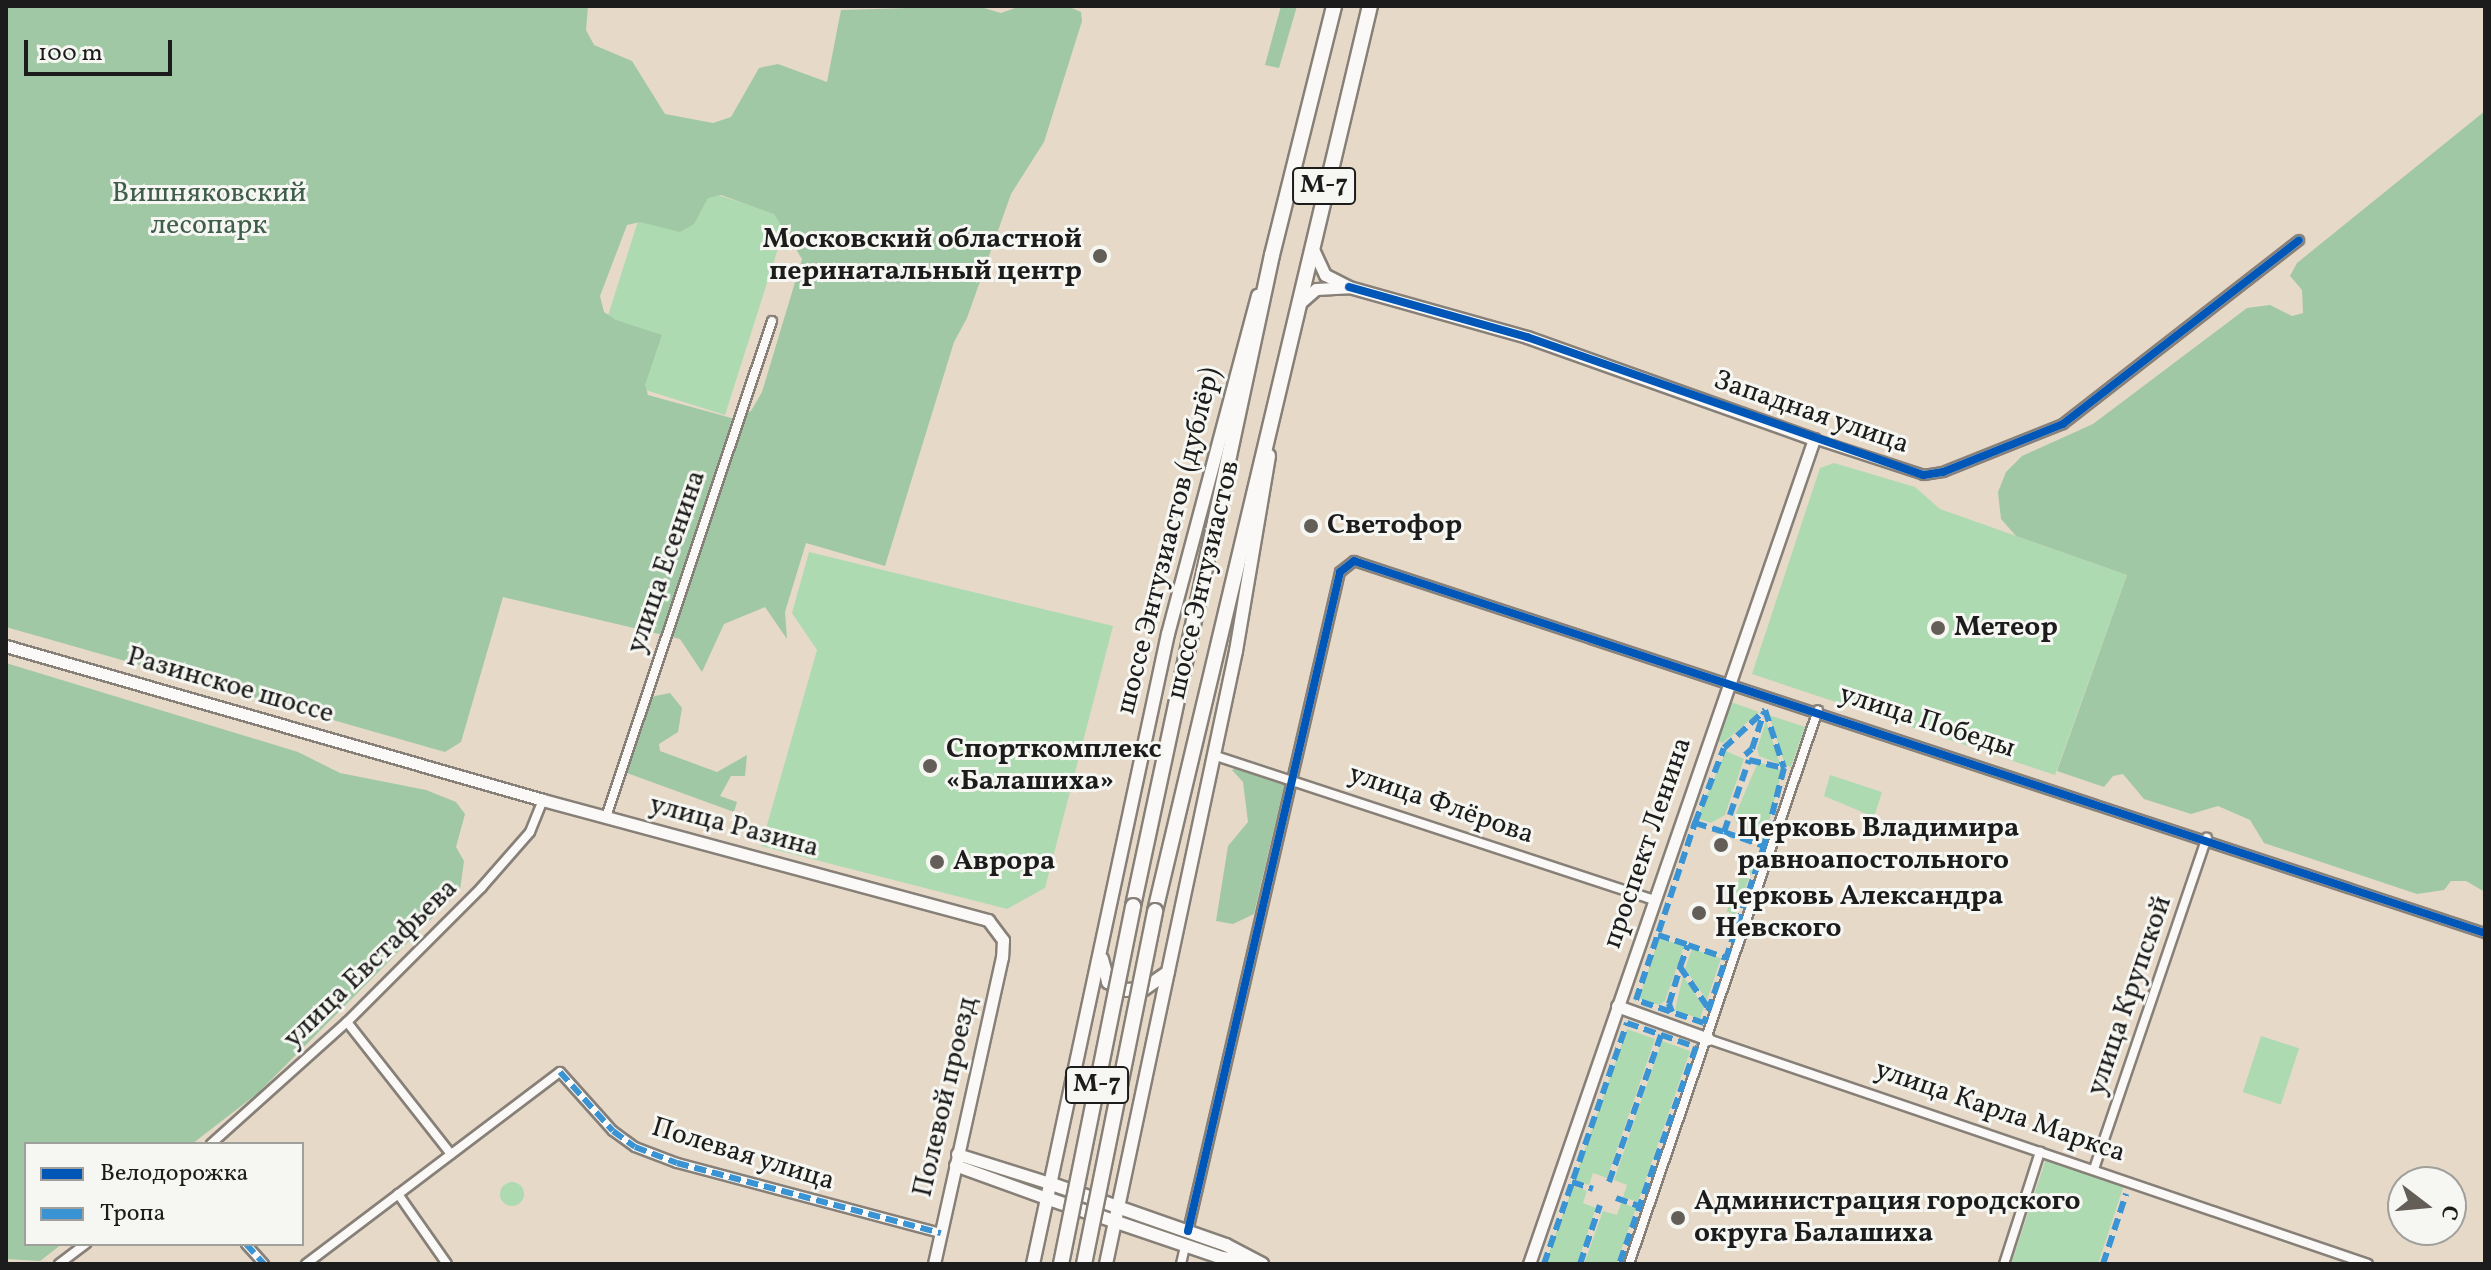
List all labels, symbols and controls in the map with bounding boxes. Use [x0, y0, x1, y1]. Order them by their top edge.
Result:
scale bar [28, 24, 176, 74]
text: 100 m [38, 37, 103, 71]
road number: М-7 [1292, 164, 1356, 208]
park label: Вишняковский лесопарк [112, 177, 306, 243]
place label: Московский областной перинатальный центр [763, 223, 1082, 289]
marker: Московский областной перинатальный центр [1089, 245, 1111, 267]
street label: шоссе Энтузиастов (дублёр) [1110, 364, 1228, 718]
street label: Западная улица [1709, 364, 1913, 462]
street label: шоссе Энтузиастов [1160, 457, 1248, 703]
street label: улица Есенина [620, 466, 714, 658]
place label: Светофор [1327, 509, 1462, 543]
marker: Светофор [1302, 517, 1320, 535]
place label: Метеор [1954, 611, 2058, 645]
marker: Метеор [1929, 619, 1947, 637]
street label: Разинское шоссе [123, 640, 337, 732]
street label: улица Победы [1835, 678, 2019, 766]
place label: Спорткомплекс «Балашиха» [946, 733, 1162, 799]
street label: проспект Ленина [1596, 733, 1700, 953]
marker: Спорткомплекс «Балашиха» [921, 757, 939, 775]
street label: улица Флёрова [1344, 758, 1538, 852]
street label: улица Разина [646, 788, 822, 866]
place label: Церковь Владимира равноапостольного [1737, 812, 2019, 878]
marker: Церковь Владимира равноапостольного [1712, 836, 1730, 854]
place label: Аврора [953, 845, 1055, 879]
marker: Аврора [928, 853, 946, 871]
street label: улица Евстафьева [277, 872, 465, 1056]
place label: Церковь Александра Невского [1715, 880, 2003, 946]
street label: улица Крупской [2080, 892, 2180, 1100]
marker: Церковь Александра Невского [1690, 904, 1708, 922]
street label: Полевой проезд [907, 994, 985, 1200]
street label: улица Карла Маркса [1870, 1053, 2130, 1171]
road number: М-7 [1065, 1063, 1129, 1107]
street label: Полевая улица [647, 1111, 839, 1199]
legend [24, 1142, 304, 1246]
text: Велодорожка [100, 1157, 248, 1191]
north arrow [2387, 1166, 2467, 1246]
place label: Администрация городского округа Балашиха [1694, 1185, 2081, 1251]
text: Тропа [100, 1197, 166, 1231]
text: С [2432, 1201, 2465, 1223]
marker: Администрация городского округа Балашиха [1669, 1209, 1687, 1227]

